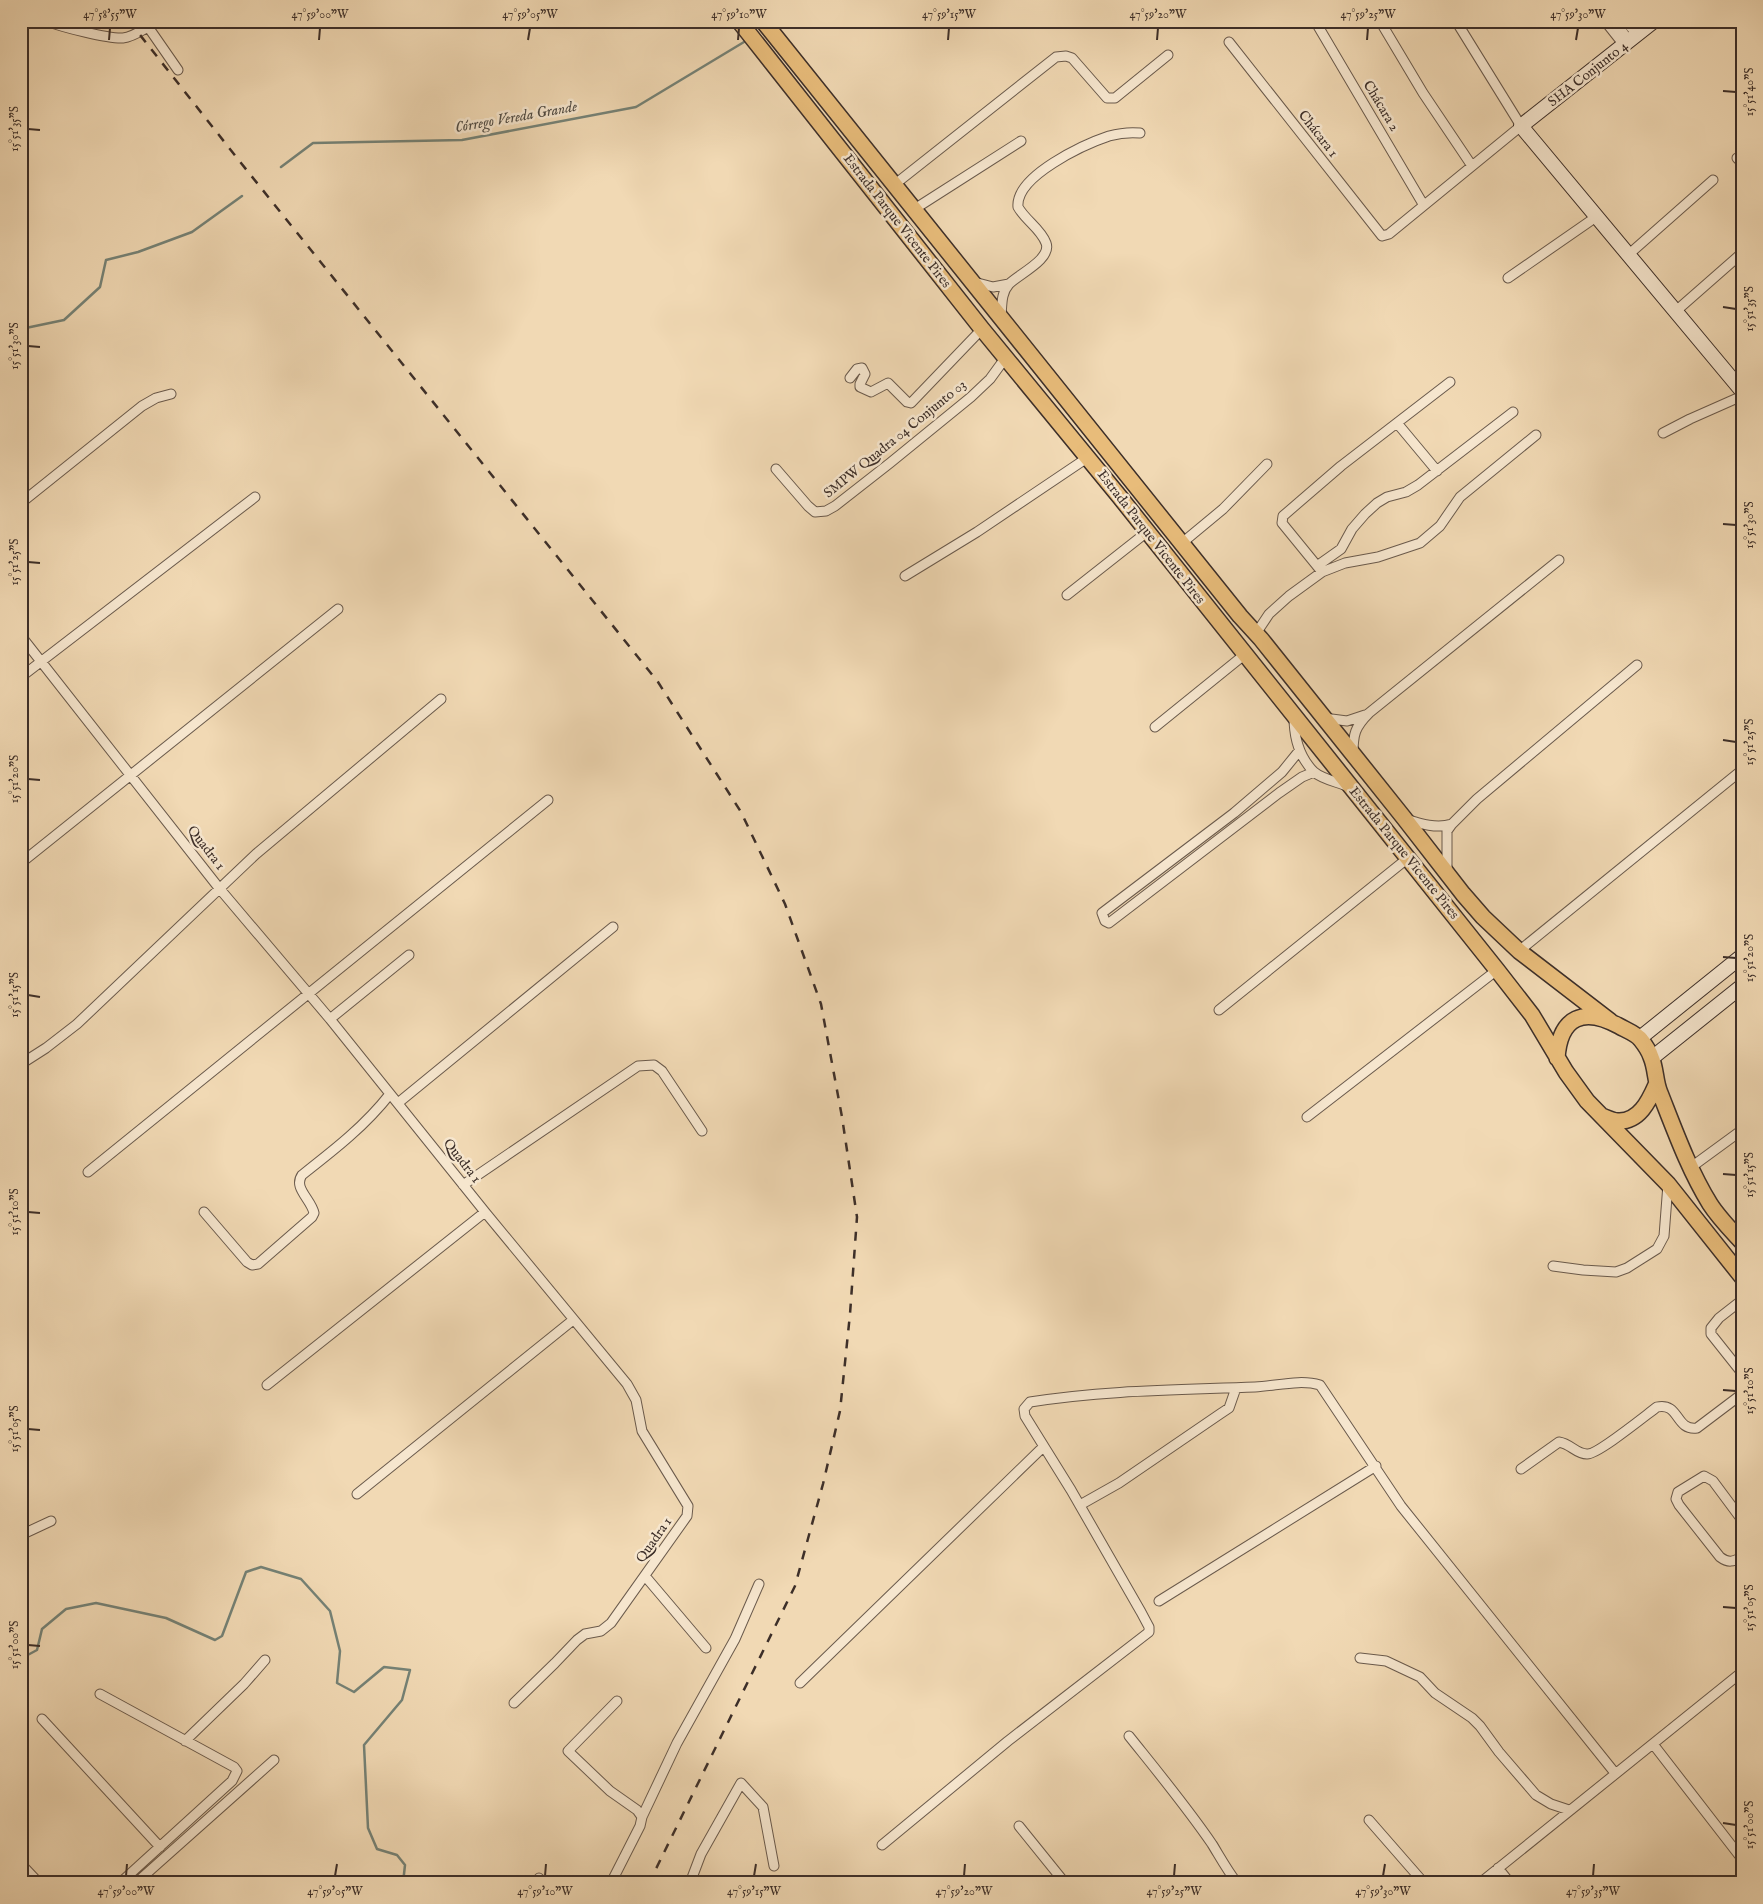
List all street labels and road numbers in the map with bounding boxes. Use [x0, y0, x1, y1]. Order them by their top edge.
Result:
street label: SHA Conjunto 4 [1544, 37, 1632, 111]
street label: Chácara 2 [1359, 77, 1403, 135]
street label: Chácara 1 [1294, 107, 1342, 161]
street label: Estrada Parque Vicente Pires [839, 150, 955, 292]
street label: SMPW Quadra 04 Conjunto 03 [820, 376, 970, 502]
street label: Estrada Parque Vicente Pires [1093, 466, 1209, 608]
street label: Estrada Parque Vicente Pires [1345, 783, 1463, 923]
street label: Quadra 1 [183, 822, 229, 874]
street label: Quadra 1 [439, 1135, 485, 1187]
street label: Quadra 1 [632, 1514, 676, 1566]

